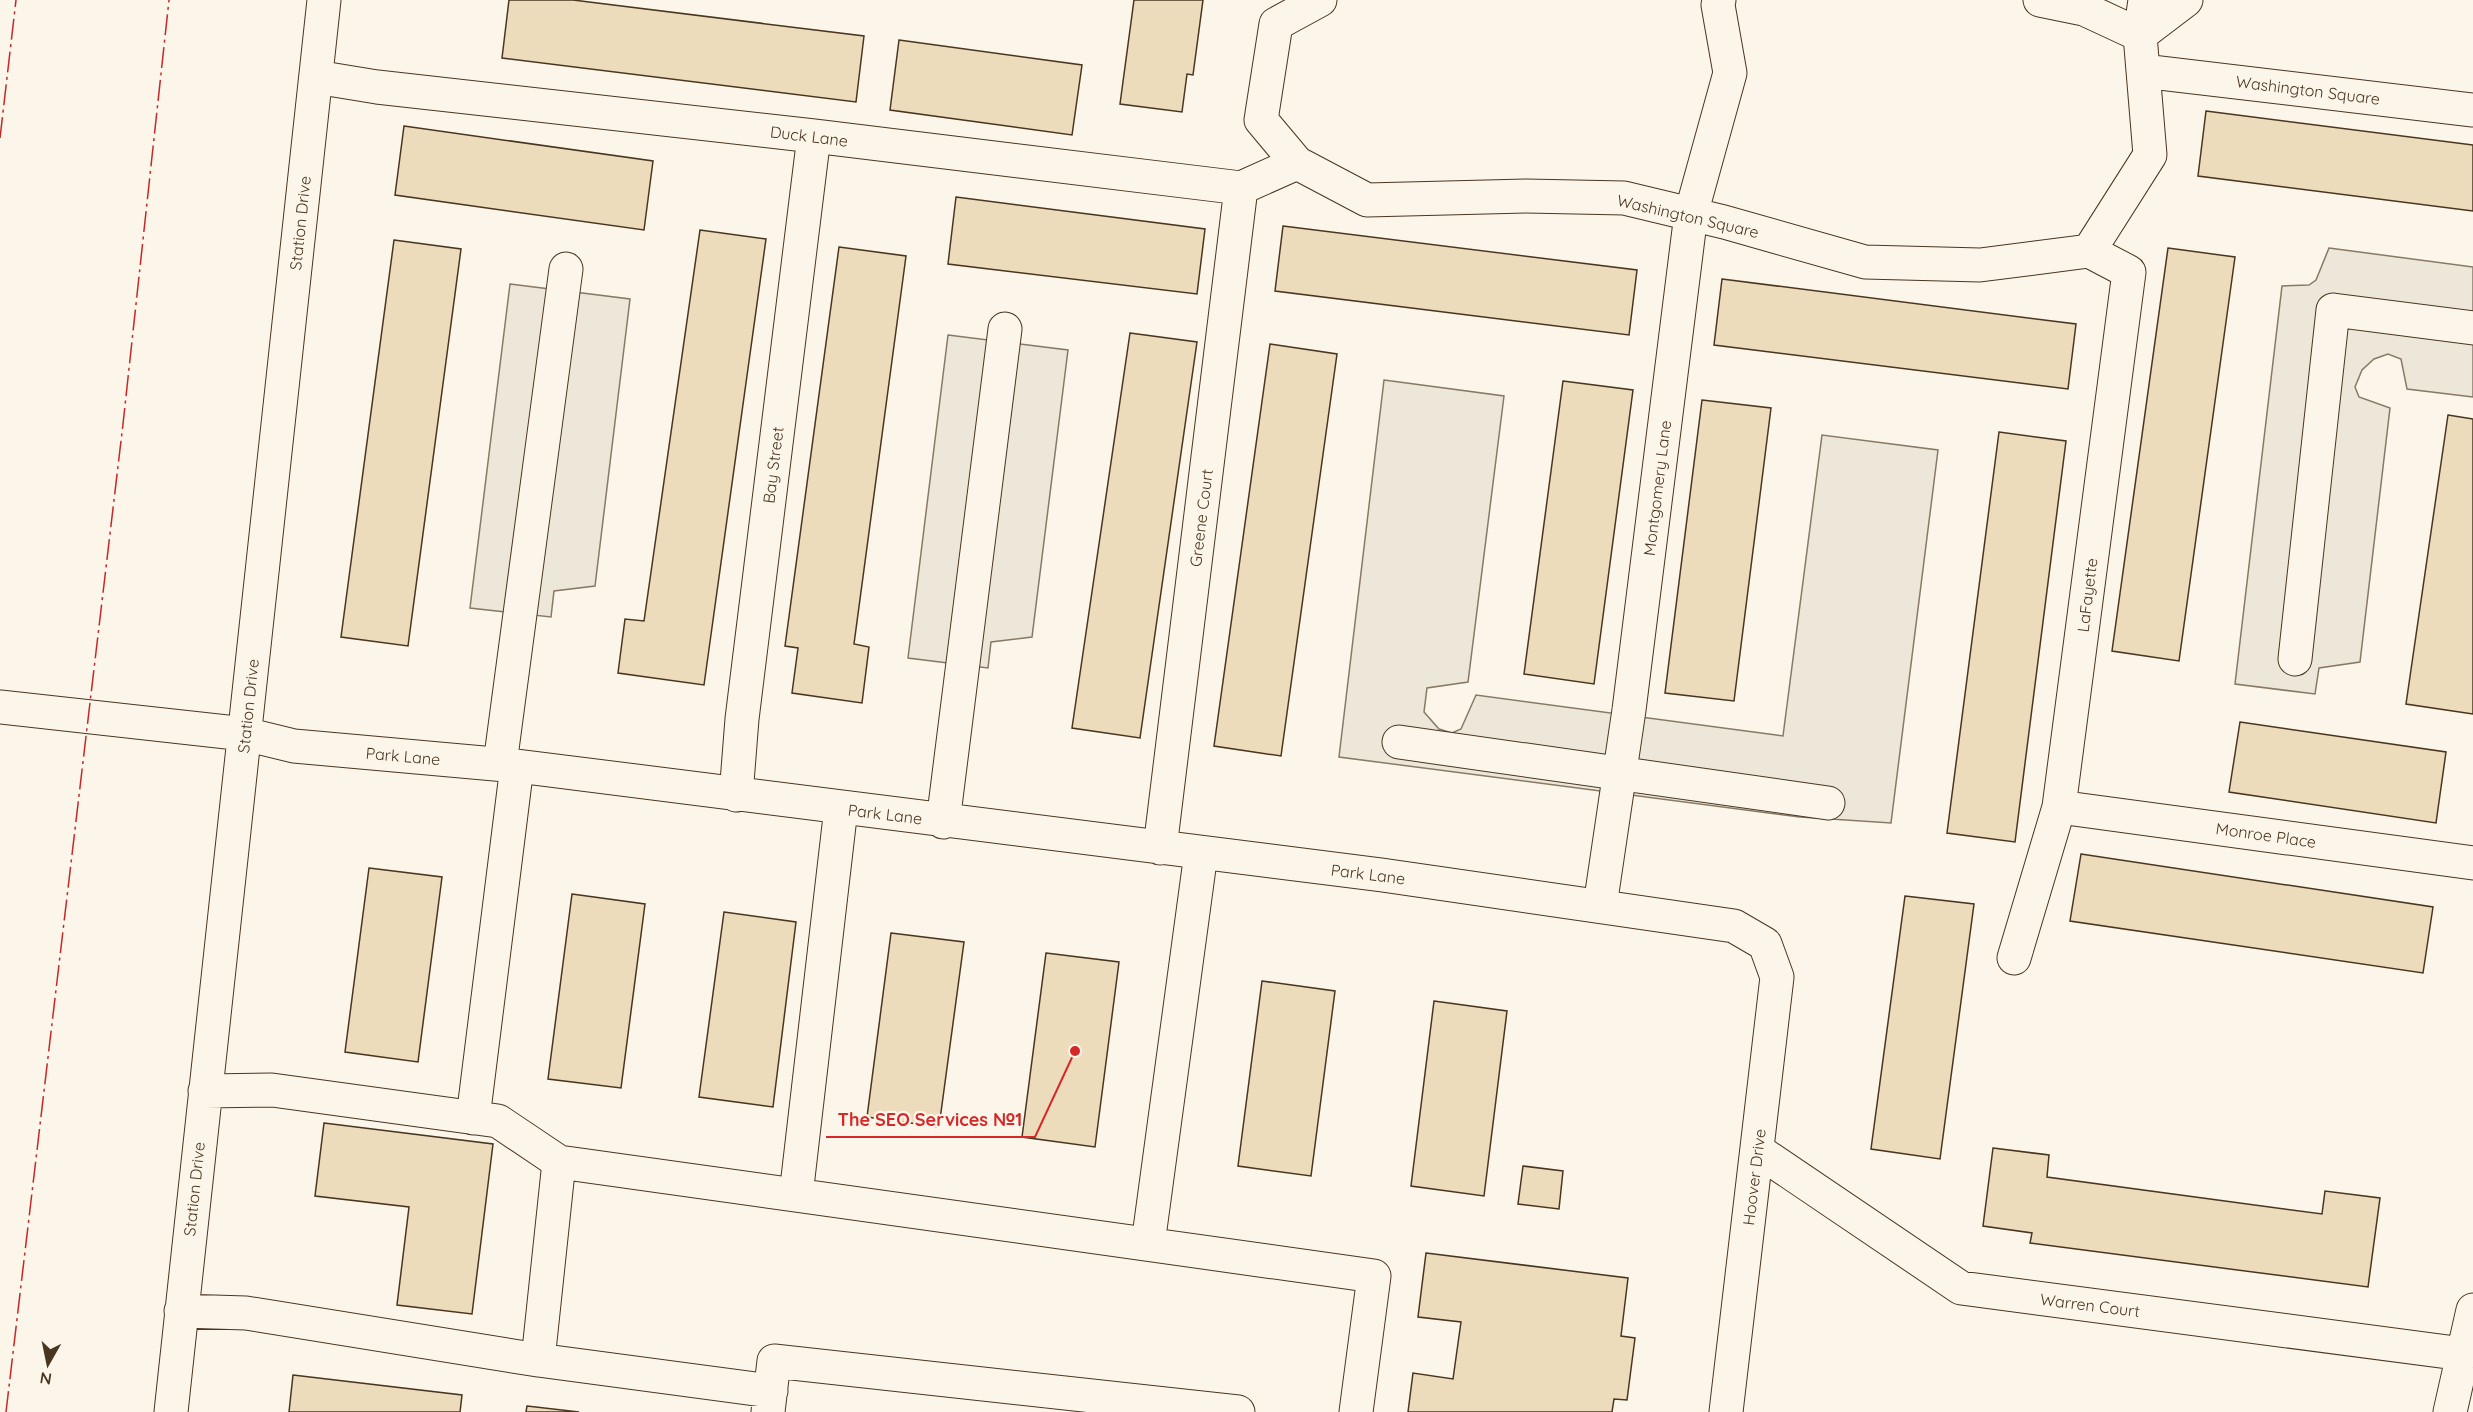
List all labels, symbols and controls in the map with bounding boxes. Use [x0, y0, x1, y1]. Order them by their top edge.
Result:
street label: Washington Square [2235, 71, 2381, 109]
street label: Duck Lane [769, 121, 849, 151]
street label: Station Drive [285, 175, 315, 271]
street label: Washington Square [1615, 190, 1761, 242]
street label: Montgomery Lane [1639, 419, 1675, 557]
street label: Bay Street [758, 425, 788, 505]
street label: Greene Court [1185, 468, 1217, 568]
street label: LaFayette [2073, 557, 2101, 633]
street label: Station Drive [233, 658, 263, 754]
street label: Park Lane [365, 743, 441, 769]
street label: Park Lane [847, 800, 923, 828]
street label: Monroe Place [2214, 818, 2318, 852]
street label: Park Lane [1330, 860, 1406, 888]
callout: The SEO Services №1 [826, 1101, 1035, 1137]
text: The SEO Services №1 [838, 1108, 1022, 1131]
street label: Hoover Drive [1738, 1128, 1770, 1226]
street label: Station Drive [179, 1141, 209, 1237]
street label: Warren Court [2039, 1289, 2141, 1321]
north arrow [18, 1334, 78, 1394]
text: N [38, 1368, 53, 1390]

